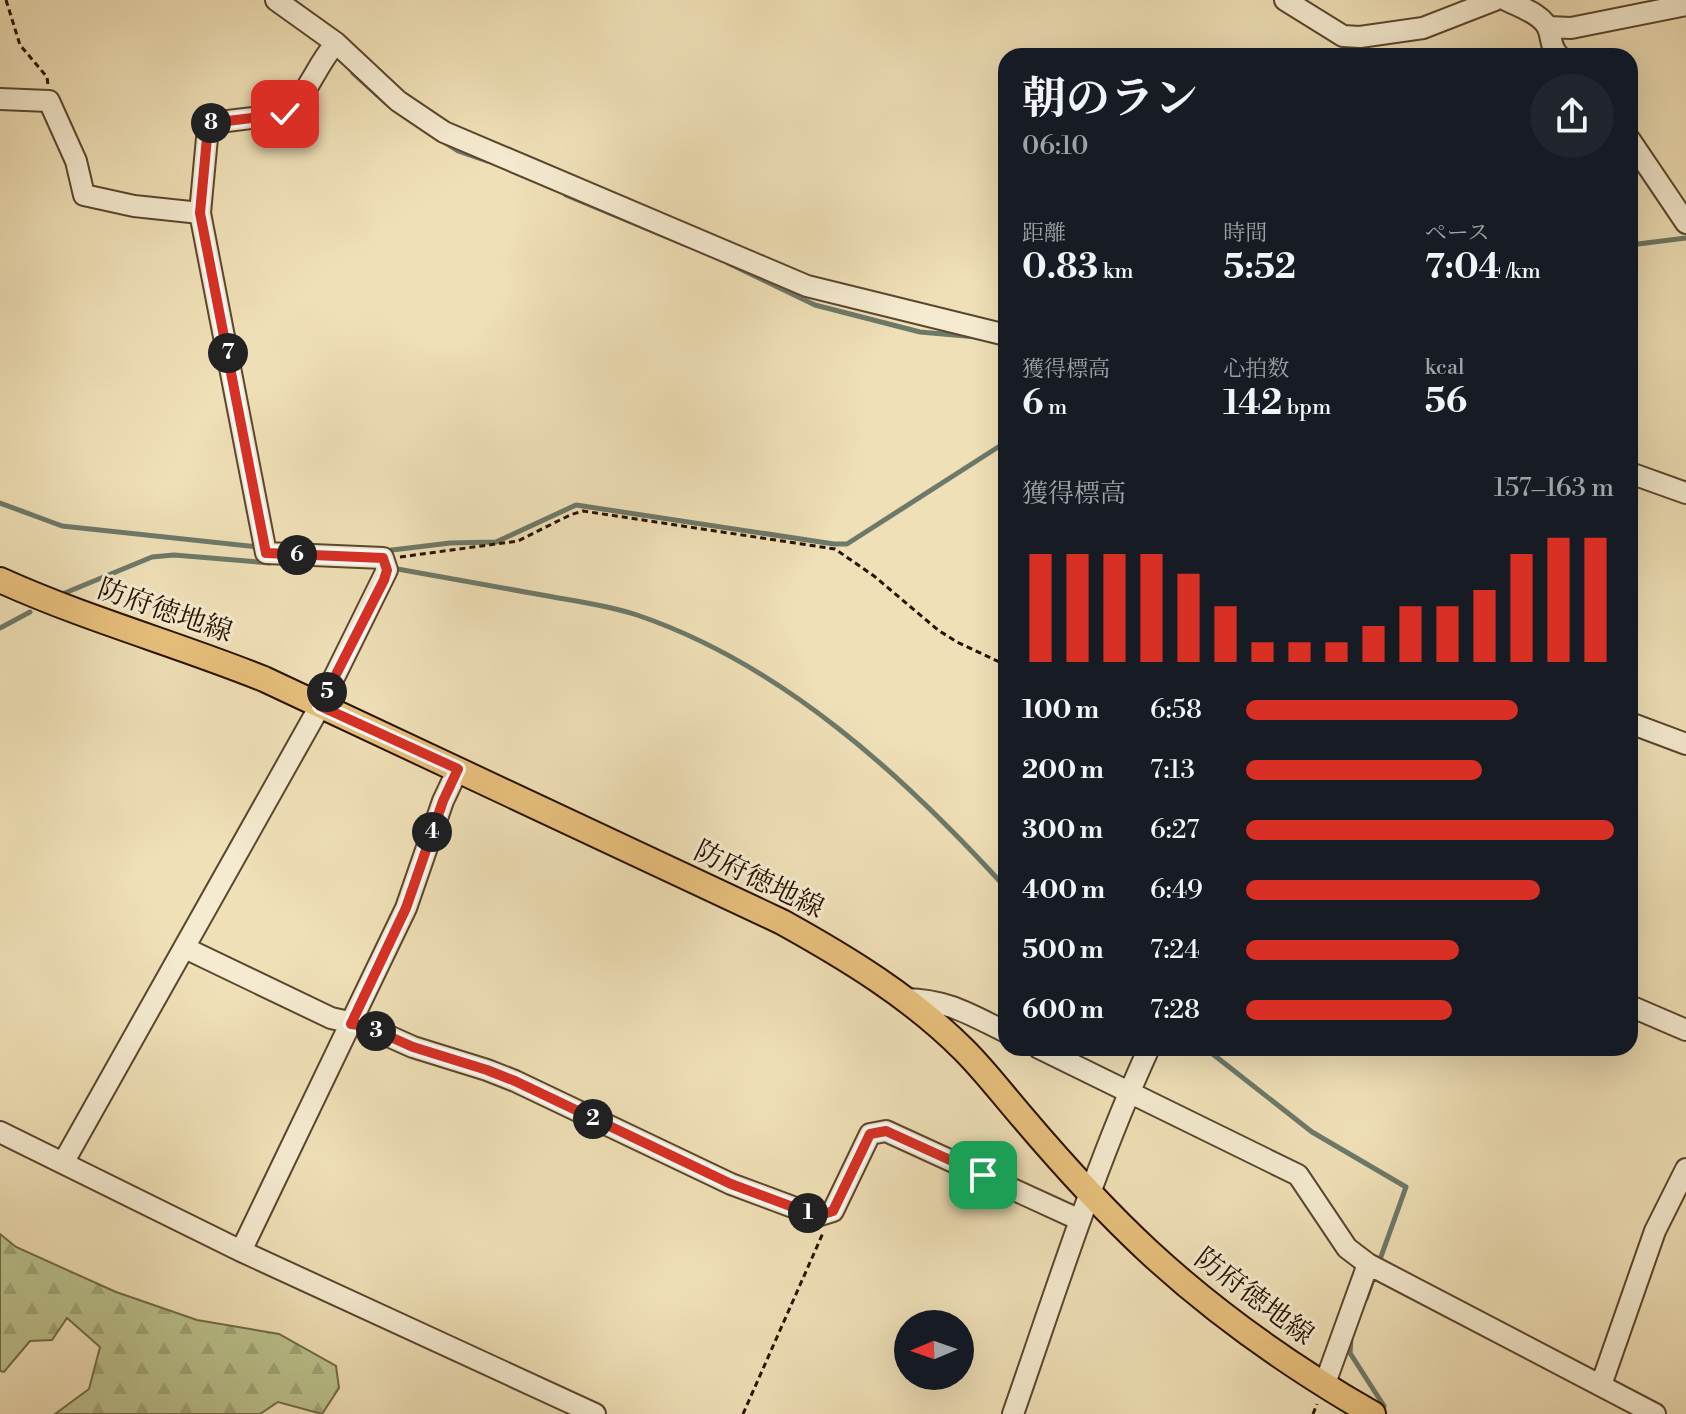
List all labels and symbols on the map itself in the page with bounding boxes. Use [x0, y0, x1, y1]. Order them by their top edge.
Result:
pin [251, 80, 319, 148]
pin: 8 [191, 103, 231, 143]
pin: 7 [208, 333, 248, 373]
pin: 6 [277, 535, 317, 575]
street label: 防府徳地線 [93, 572, 237, 650]
pin: 5 [307, 672, 347, 712]
pin: 4 [412, 812, 452, 852]
street label: 防府徳地線 [688, 834, 830, 926]
pin: 3 [356, 1011, 396, 1051]
pin: 2 [573, 1099, 613, 1139]
pin [949, 1141, 1017, 1209]
pin: 1 [788, 1193, 828, 1233]
street label: 防府徳地線 [1188, 1241, 1320, 1353]
north arrow [894, 1310, 974, 1390]

